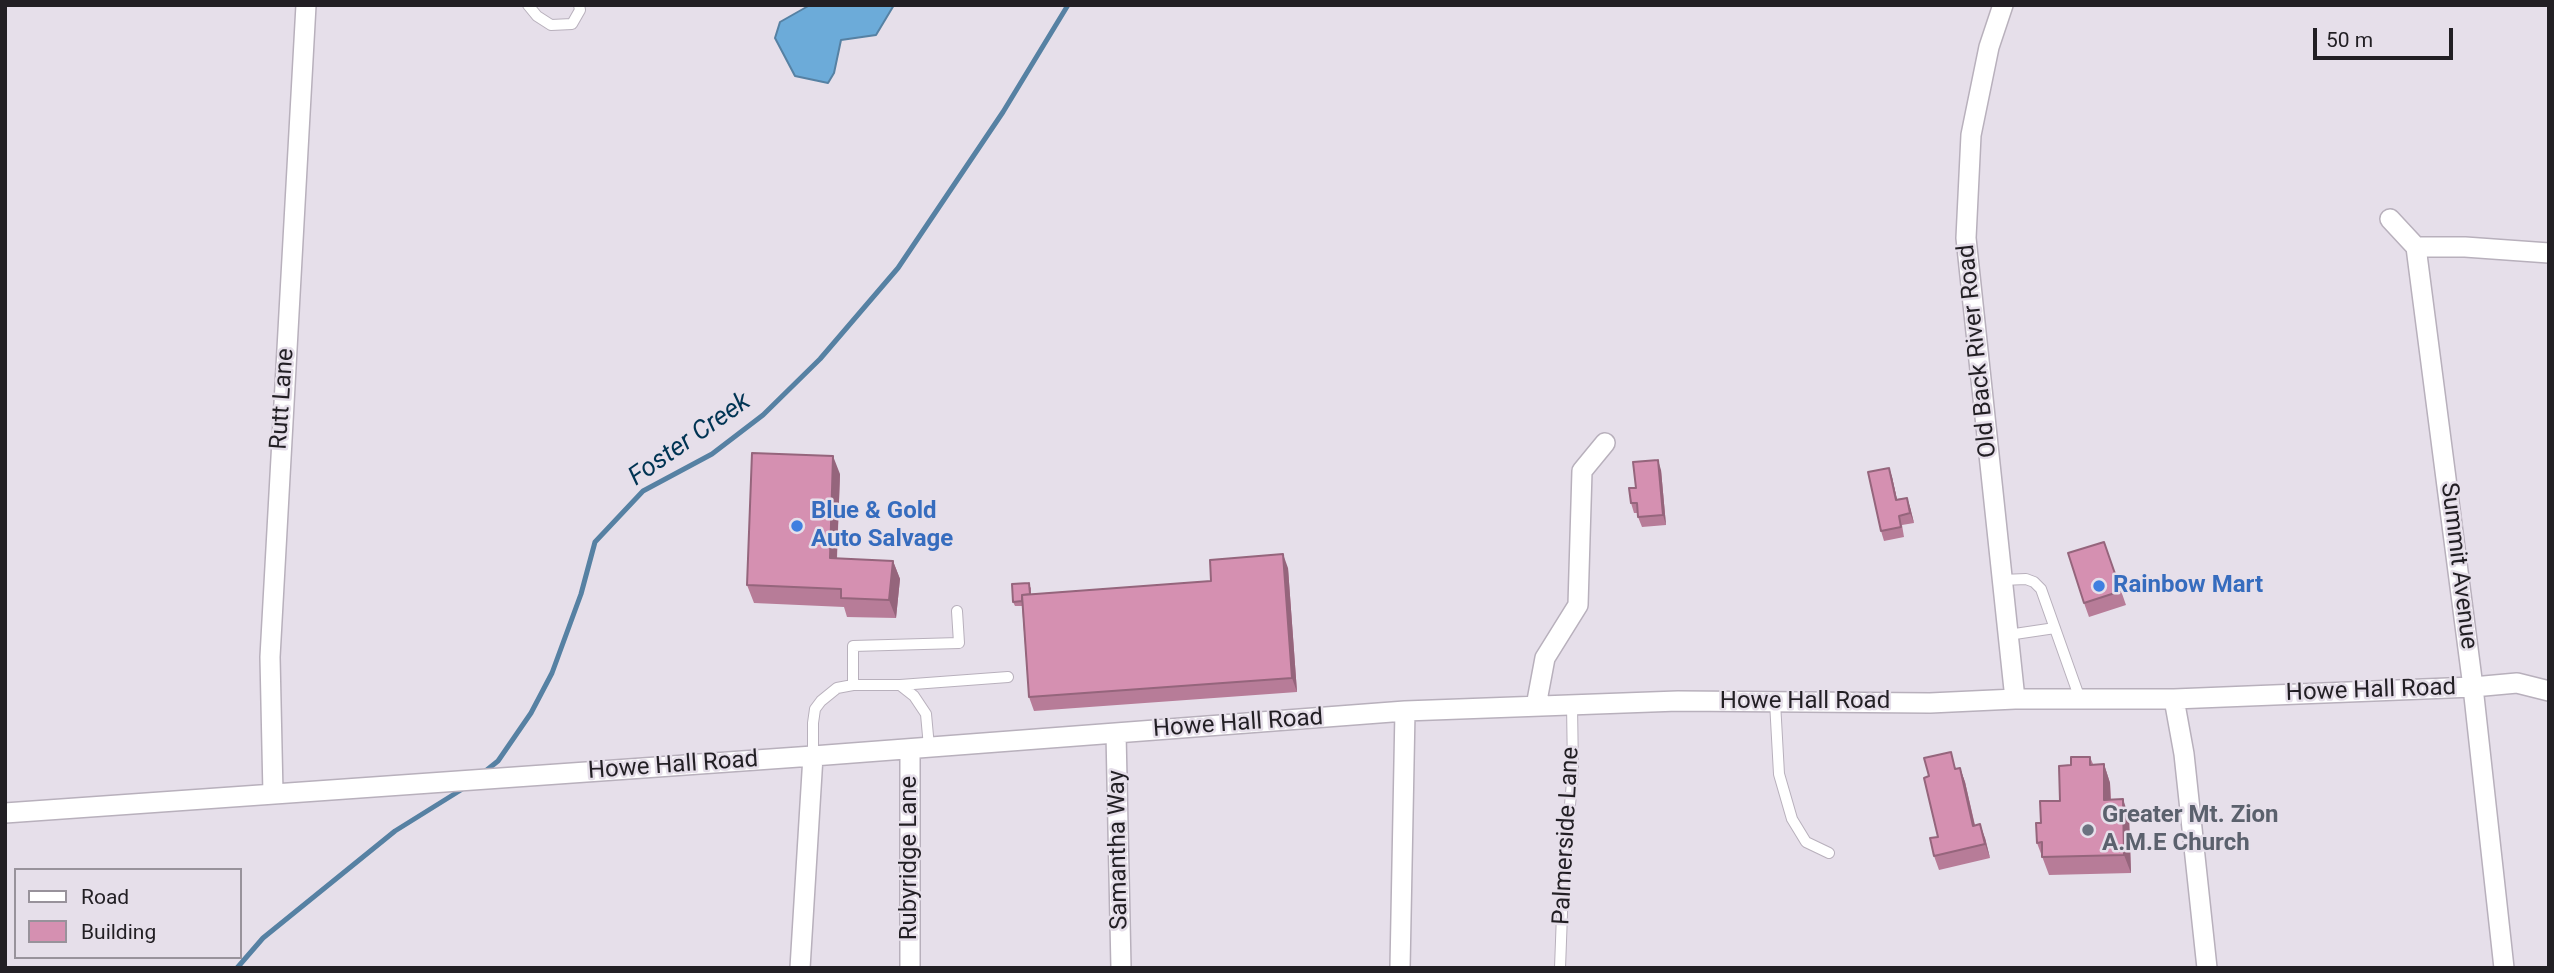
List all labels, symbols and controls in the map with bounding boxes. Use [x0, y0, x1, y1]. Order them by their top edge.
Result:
scale bar [2316, 14, 2456, 58]
text: 50 m [2326, 28, 2373, 52]
street label: Old Back River Road [1952, 243, 2004, 459]
street label: Rutt Lane [265, 347, 301, 451]
water label: Foster Creek [623, 387, 757, 493]
street label: Summit Avenue [2433, 481, 2483, 651]
place label: Blue & Gold Auto Salvage [811, 498, 953, 554]
marker: Blue & Gold Auto Salvage [789, 518, 805, 534]
place label: Rainbow Mart [2113, 572, 2263, 600]
marker: Rainbow Mart [2091, 578, 2107, 594]
street label: Howe Hall Road [2285, 674, 2457, 708]
street label: Howe Hall Road [1720, 688, 1890, 716]
street label: Howe Hall Road [1152, 704, 1324, 744]
street label: Howe Hall Road [587, 746, 759, 786]
street label: Palmerside Lane [1548, 746, 1586, 926]
street label: Samantha Way [1103, 770, 1135, 930]
street label: Rubyridge Lane [896, 776, 924, 940]
place label: Greater Mt. Zion A.M.E Church [2102, 802, 2279, 858]
marker: Greater Mt. Zion A.M.E Church [2080, 822, 2096, 838]
legend [14, 868, 242, 959]
text: Road [81, 885, 129, 909]
text: Building [81, 920, 156, 944]

